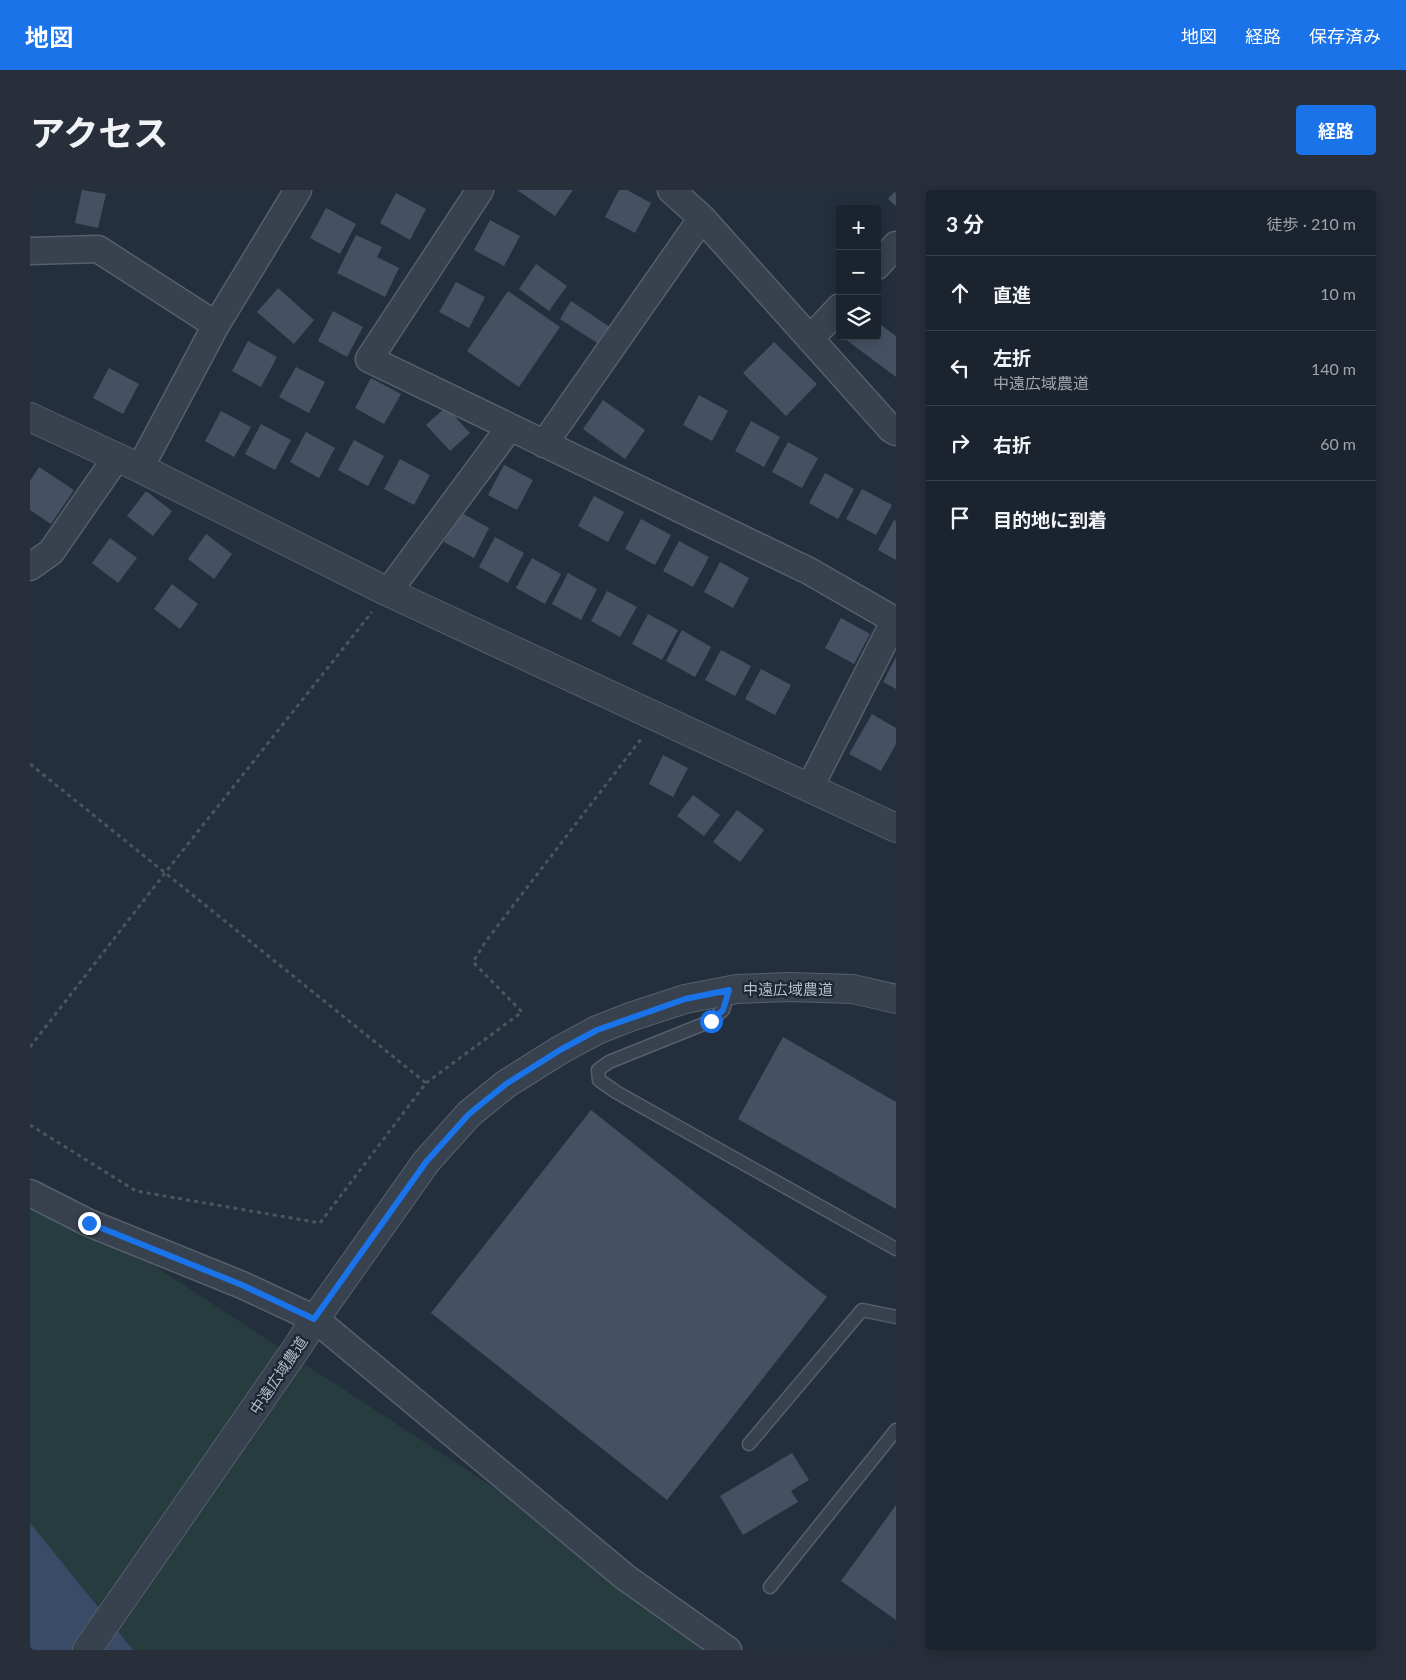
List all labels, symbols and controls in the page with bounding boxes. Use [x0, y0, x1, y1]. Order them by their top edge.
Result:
text: 地図 [25, 22, 73, 51]
text: 地図 [1181, 25, 1217, 47]
text: 経路 [1245, 25, 1281, 47]
text: 保存済み [1309, 25, 1381, 47]
button: 経路 [1296, 105, 1376, 155]
text: アクセス [30, 111, 168, 153]
map controls [836, 205, 881, 340]
button: + [836, 205, 881, 250]
text: 3 分 [946, 211, 984, 236]
text: 徒歩 · 210 m [1267, 214, 1356, 233]
button: − [836, 250, 881, 295]
icon: ahead [946, 279, 974, 307]
text: 直進 [993, 283, 1031, 306]
text: 10 m [1320, 284, 1356, 303]
button: layers [836, 295, 881, 340]
text: 左折 [993, 346, 1031, 369]
icon: left [946, 354, 974, 382]
text: 140 m [1311, 359, 1356, 378]
text: 中遠広域農道 [993, 373, 1089, 392]
icon: right [946, 429, 974, 457]
text: 右折 [993, 433, 1031, 456]
text: 60 m [1320, 434, 1356, 453]
icon: arrive [946, 504, 974, 532]
text: 目的地に到着 [993, 508, 1107, 531]
street label: 中遠広域農道 [743, 980, 833, 998]
route start [700, 1010, 723, 1033]
route end [78, 1212, 101, 1235]
street label: 中遠広域農道 [245, 1333, 311, 1417]

